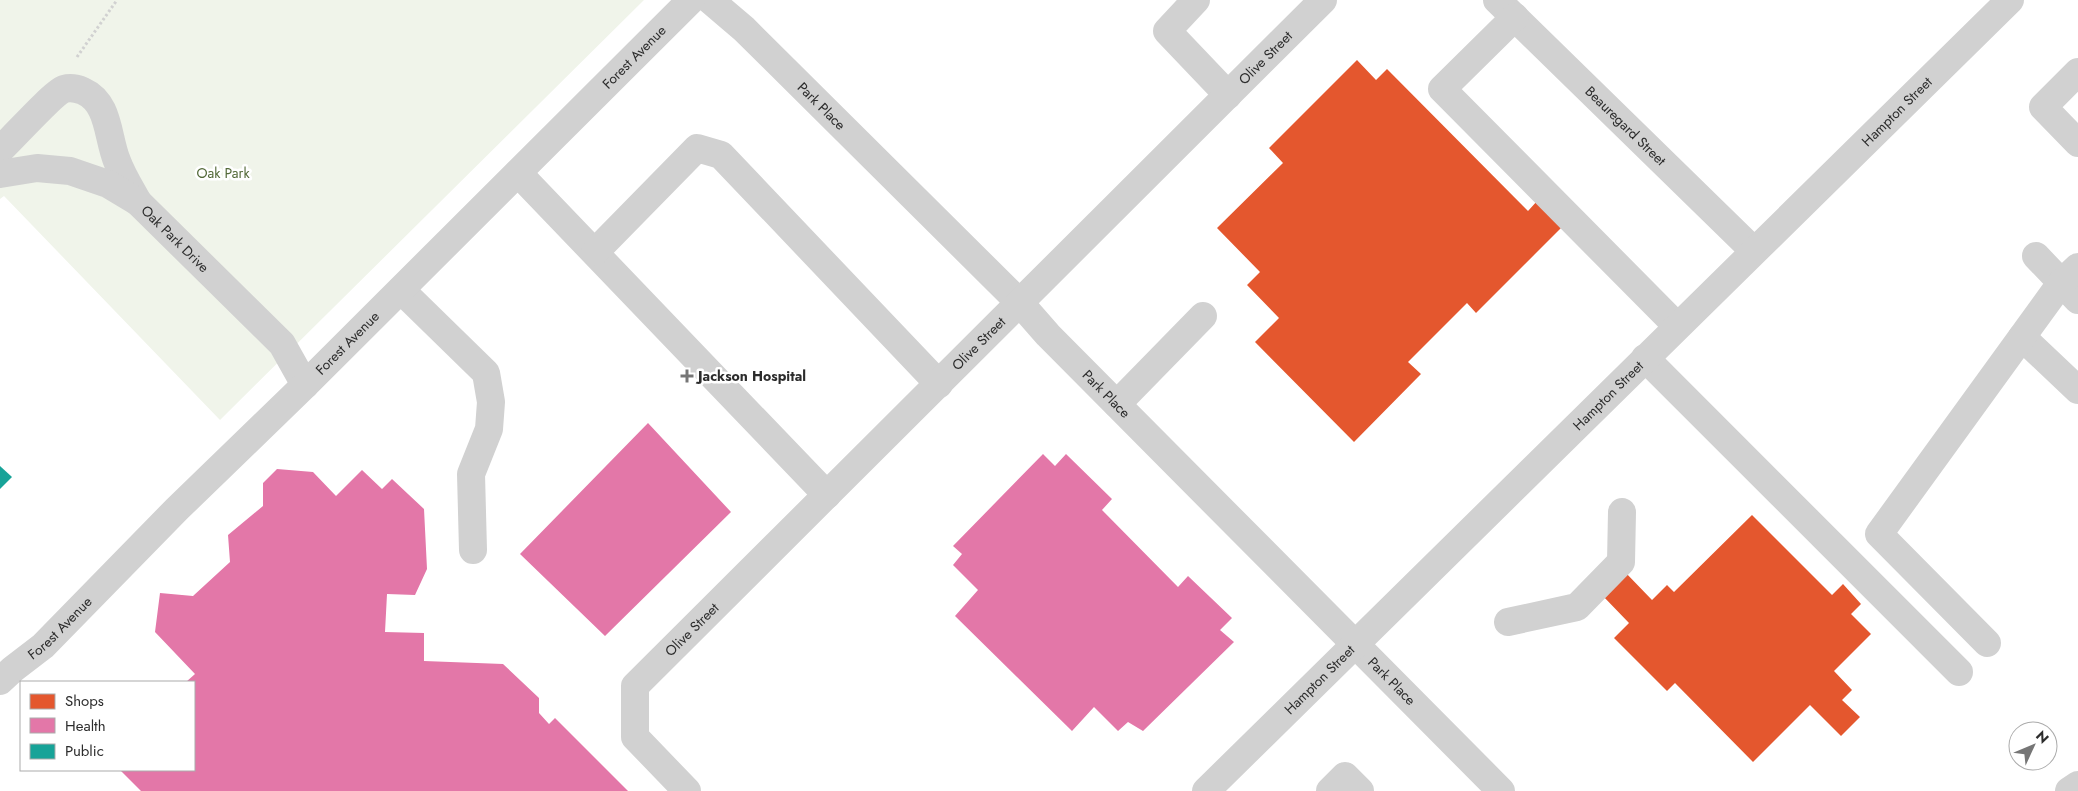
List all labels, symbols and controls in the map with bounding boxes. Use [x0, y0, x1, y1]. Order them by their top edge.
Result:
street label: Forest Avenue [598, 20, 670, 93]
street label: Olive Street [1234, 26, 1297, 89]
street label: Hampton Street [1857, 72, 1937, 151]
street label: Park Place [793, 78, 850, 135]
street label: Beauregard Street [1581, 82, 1671, 170]
park label: Oak Park [196, 163, 250, 183]
street label: Oak Park Drive [137, 200, 214, 277]
street label: Forest Avenue [311, 307, 384, 379]
street label: Olive Street [947, 312, 1010, 375]
street label: Hampton Street [1568, 356, 1648, 435]
street label: Park Place [1078, 365, 1135, 422]
place label: Jackson Hospital [695, 366, 806, 386]
marker: Jackson Hospital [680, 369, 694, 383]
street label: Forest Avenue [23, 592, 96, 664]
street label: Olive Street [660, 598, 724, 661]
street label: Hampton Street [1280, 640, 1359, 719]
street label: Park Place [1363, 653, 1420, 710]
legend [20, 681, 195, 771]
text: Shops [65, 690, 104, 712]
text: Health [65, 715, 106, 737]
north arrow [2008, 721, 2058, 771]
text: N [2031, 726, 2053, 748]
text: Public [65, 740, 104, 762]

